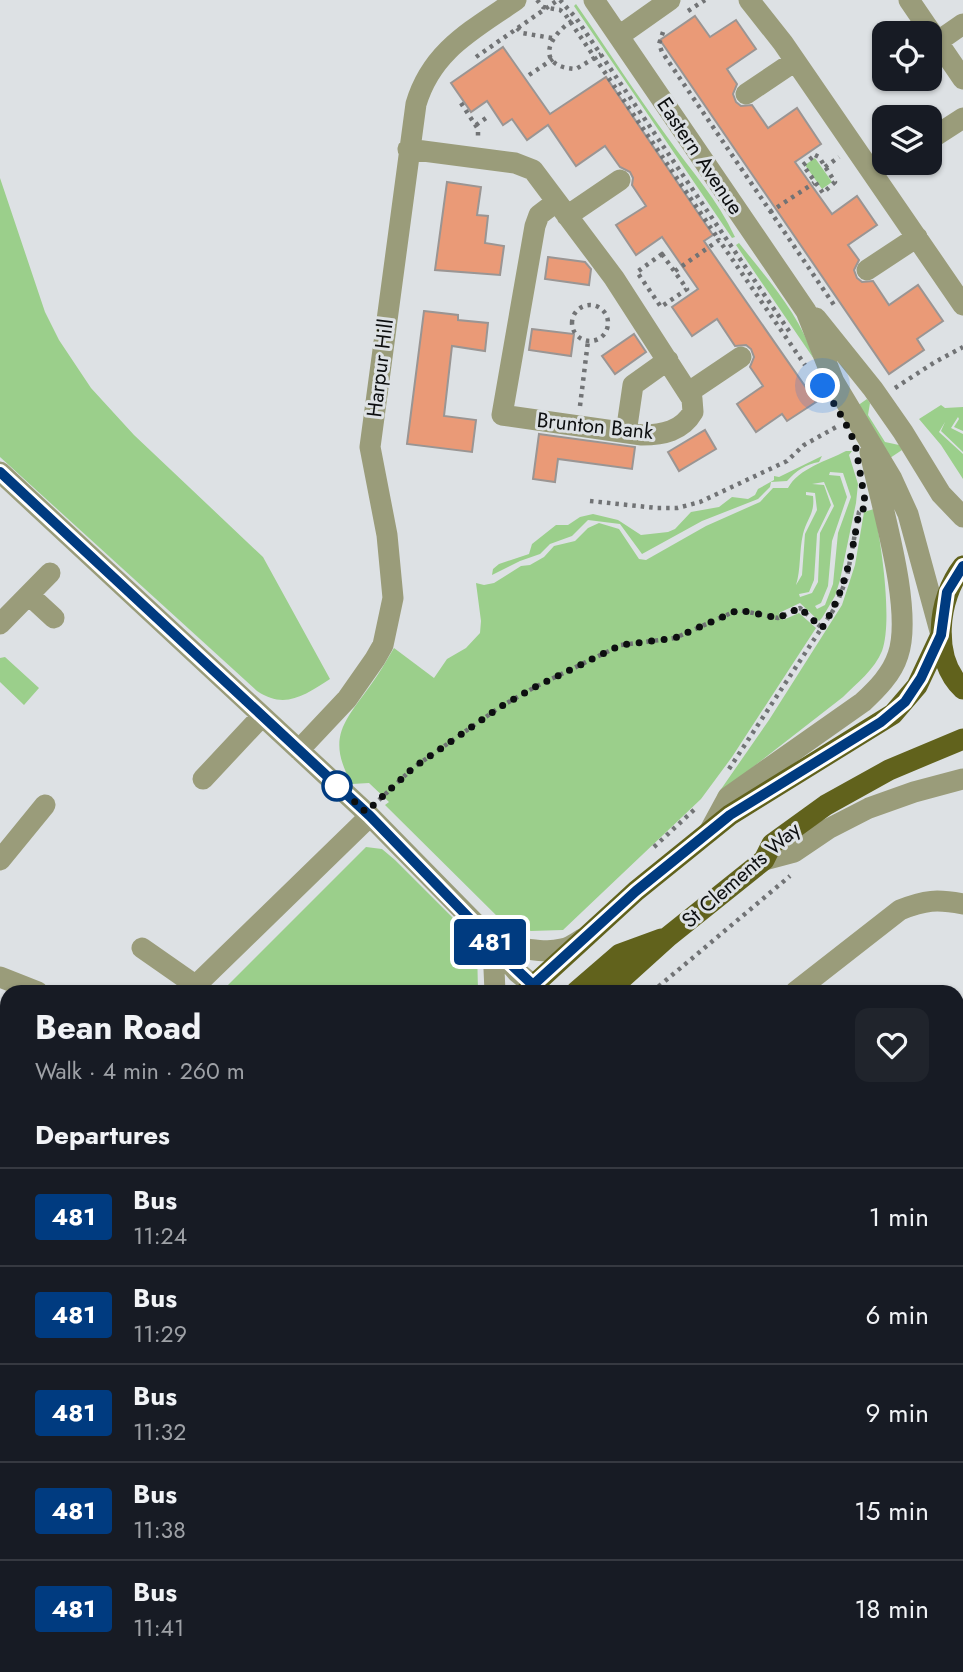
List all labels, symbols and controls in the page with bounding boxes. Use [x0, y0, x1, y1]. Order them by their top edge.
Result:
map controls [872, 21, 942, 175]
button: locate [872, 21, 942, 91]
street label: Eastern Avenue [650, 91, 751, 221]
button: layers [872, 105, 942, 175]
street label: Harpur Hill [359, 317, 401, 419]
your location [805, 368, 840, 403]
street label: Brunton Bank [535, 405, 655, 447]
unlabelled marker [322, 771, 352, 801]
street label: St Clements Way [675, 814, 808, 935]
line badge: 481 [450, 919, 530, 965]
text: 481 [468, 924, 512, 959]
text: Bean Road [35, 1004, 201, 1051]
button: heart [855, 1008, 929, 1082]
text: Walk · 4 min · 260 m [35, 1054, 245, 1088]
text: Departures [35, 1116, 170, 1154]
text: Bus [133, 1181, 177, 1219]
text: 1 min [869, 1198, 929, 1236]
text: 481 [51, 1199, 96, 1234]
text: 11:24 [133, 1219, 187, 1253]
text: Bus [133, 1279, 177, 1317]
text: 6 min [866, 1296, 929, 1334]
text: 481 [51, 1297, 96, 1332]
text: 11:29 [133, 1317, 187, 1351]
text: Bus [133, 1377, 177, 1415]
text: 9 min [866, 1394, 929, 1432]
text: 481 [51, 1395, 96, 1430]
text: 11:32 [133, 1415, 186, 1449]
text: Bus [133, 1475, 177, 1513]
text: 15 min [854, 1492, 929, 1530]
text: 481 [51, 1493, 96, 1528]
text: 11:38 [133, 1513, 186, 1547]
text: Bus [133, 1573, 177, 1611]
text: 18 min [855, 1590, 929, 1628]
text: 481 [51, 1591, 96, 1626]
text: 11:41 [133, 1611, 184, 1645]

